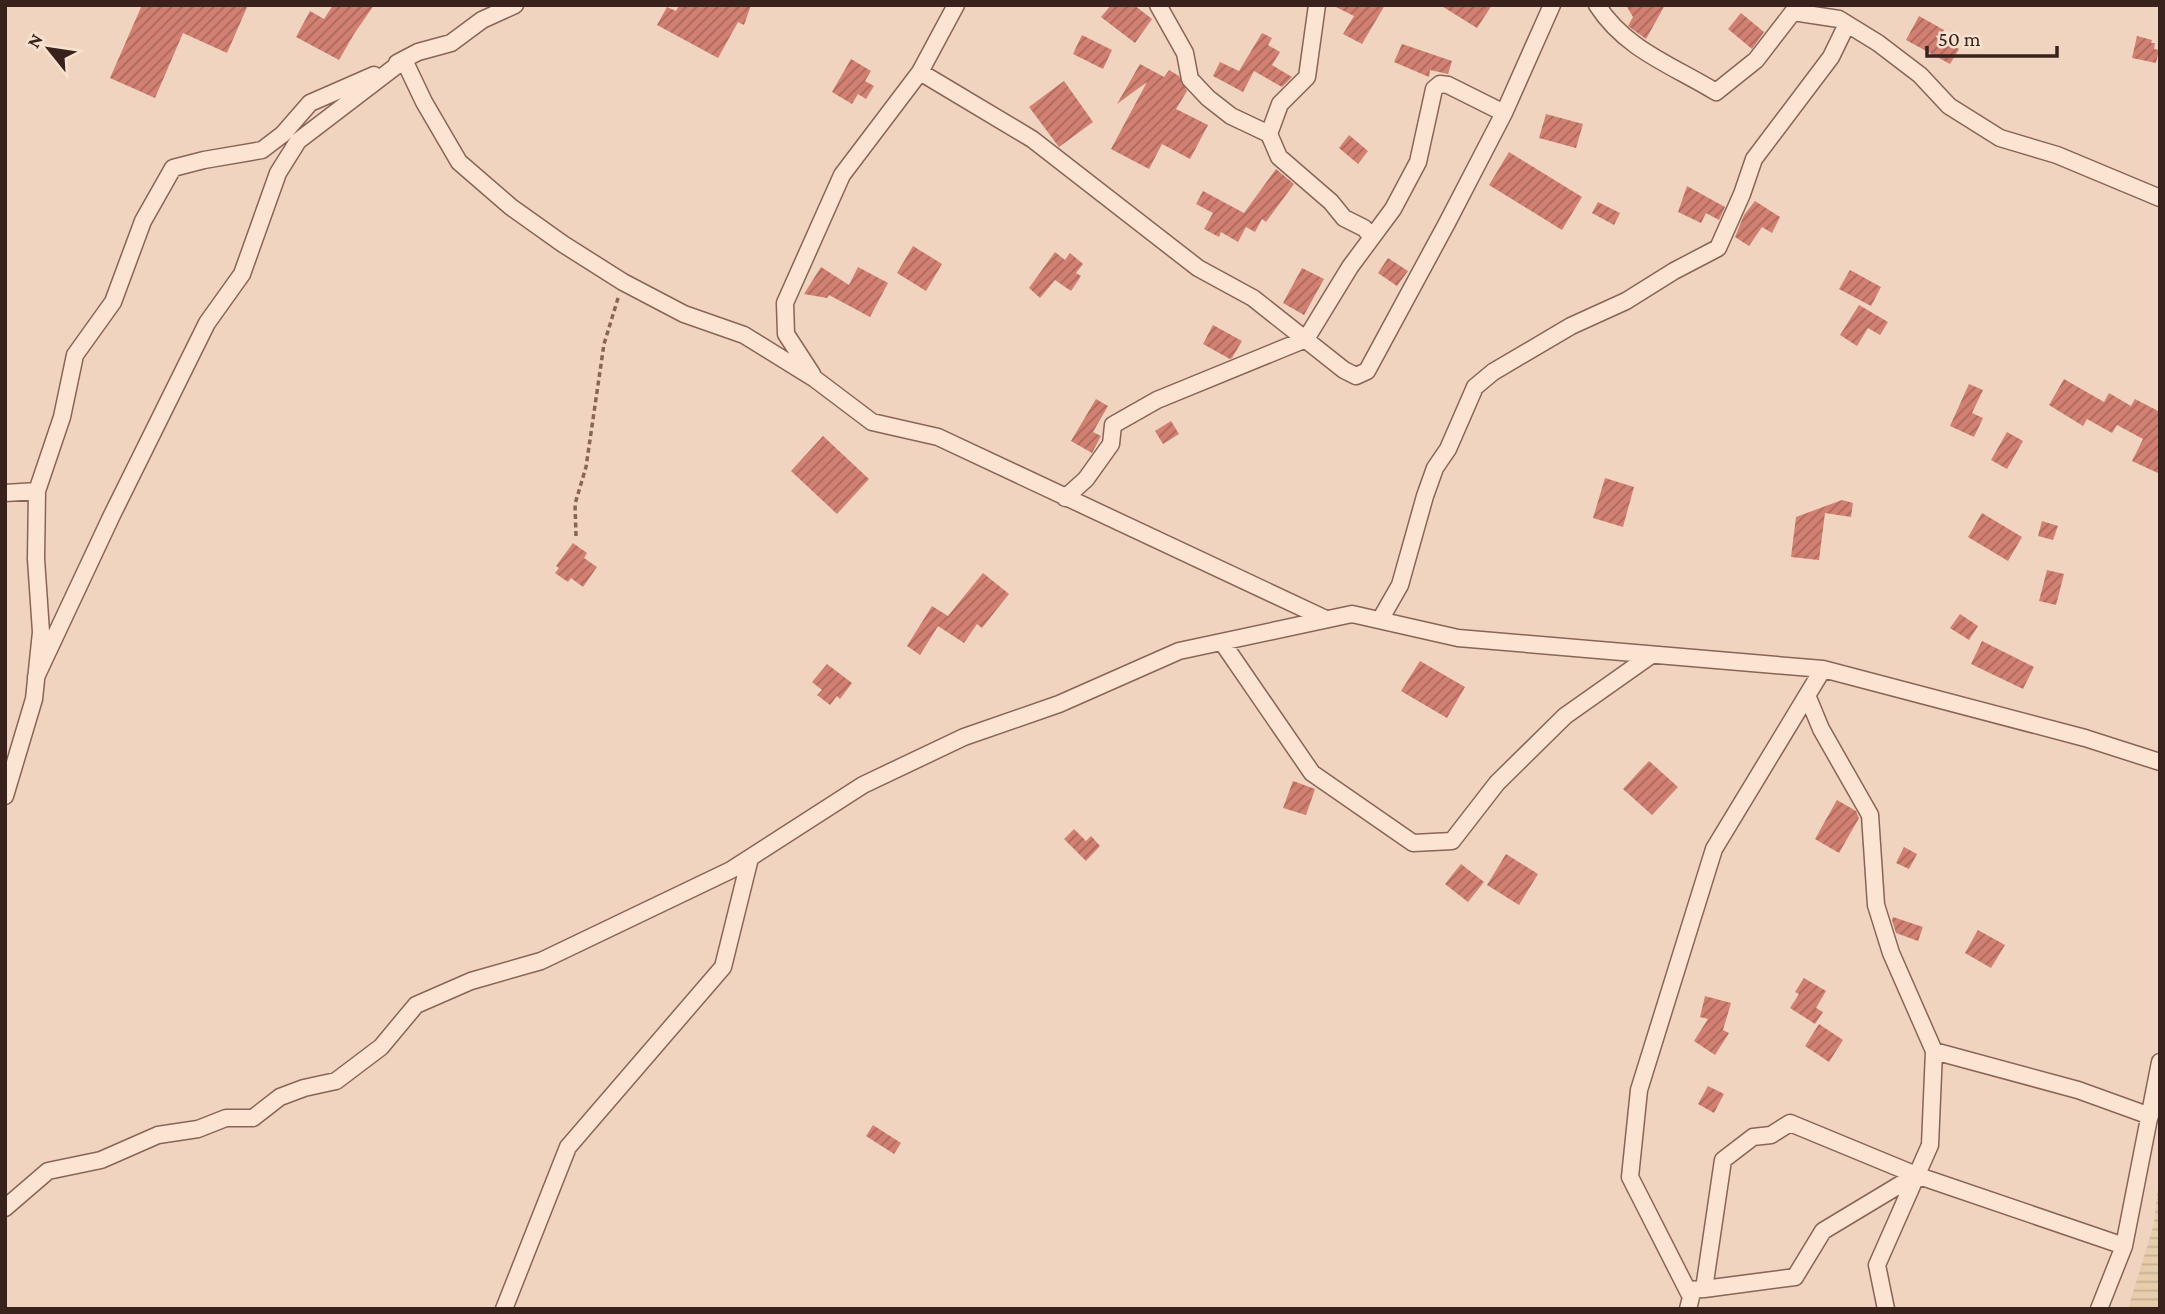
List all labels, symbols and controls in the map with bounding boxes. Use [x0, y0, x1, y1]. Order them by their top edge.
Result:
north arrow [14, 14, 84, 84]
scale bar [1927, 14, 2056, 58]
text: 50 m [1938, 27, 1981, 51]
text: N [22, 30, 47, 52]

